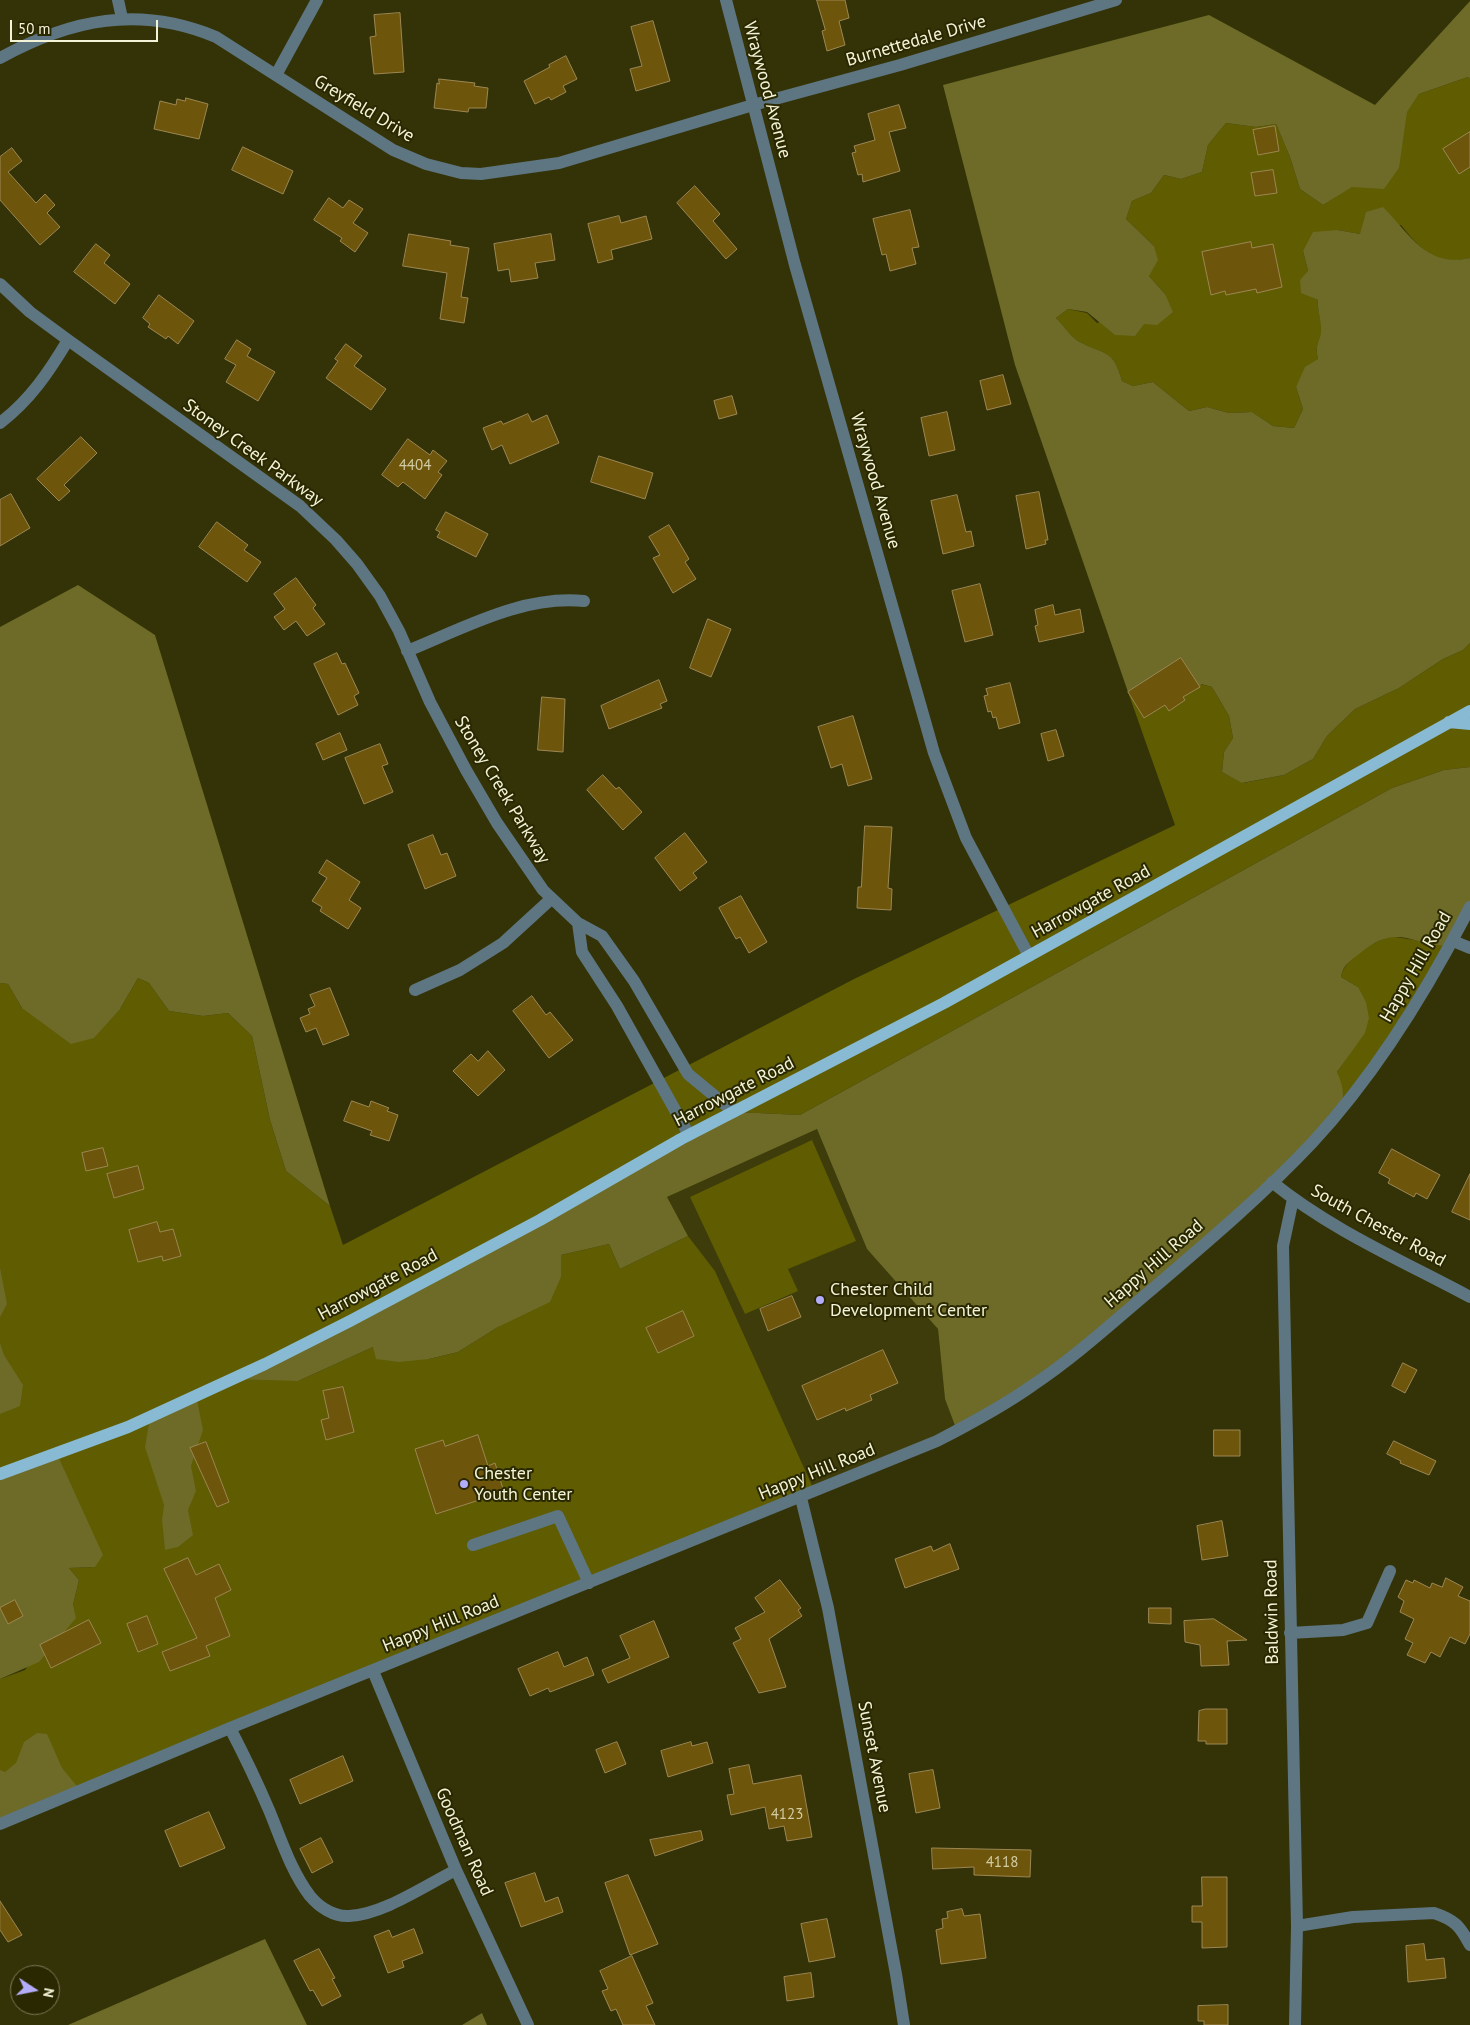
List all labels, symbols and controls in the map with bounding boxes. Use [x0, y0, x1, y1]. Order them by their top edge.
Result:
scale bar [12, 10, 160, 42]
street label: Burnettedale Drive [844, 11, 988, 71]
text: 50 m [18, 19, 51, 38]
street label: Wraywood Avenue [738, 19, 796, 161]
street label: Greyfield Drive [310, 71, 418, 147]
street label: Stoney Creek Parkway [179, 395, 327, 511]
street label: Wraywood Avenue [845, 410, 905, 552]
house number: 4404 [399, 457, 431, 475]
street label: Stoney Creek Parkway [449, 712, 555, 868]
street label: Harrowgate Road [1028, 860, 1154, 944]
street label: Happy Hill Road [1376, 908, 1456, 1026]
street label: Harrowgate Road [670, 1052, 798, 1132]
street label: South Chester Road [1307, 1180, 1449, 1272]
street label: Happy Hill Road [1100, 1215, 1208, 1313]
street label: Harrowgate Road [315, 1244, 441, 1326]
place label: Chester Child Development Center [830, 1279, 987, 1322]
marker: Chester Child Development Center [814, 1294, 826, 1306]
street label: Happy Hill Road [756, 1439, 878, 1505]
place label: Chester Youth Center [474, 1463, 572, 1506]
marker: Chester Youth Center [458, 1478, 470, 1490]
street label: Baldwin Road [1260, 1559, 1284, 1665]
street label: Happy Hill Road [380, 1591, 502, 1657]
street label: Sunset Avenue [853, 1700, 895, 1814]
street label: Goodman Road [430, 1784, 498, 1900]
house number: 4123 [771, 1806, 803, 1824]
house number: 4118 [986, 1854, 1018, 1872]
north arrow [10, 1965, 60, 2015]
text: N [39, 1986, 58, 1999]

